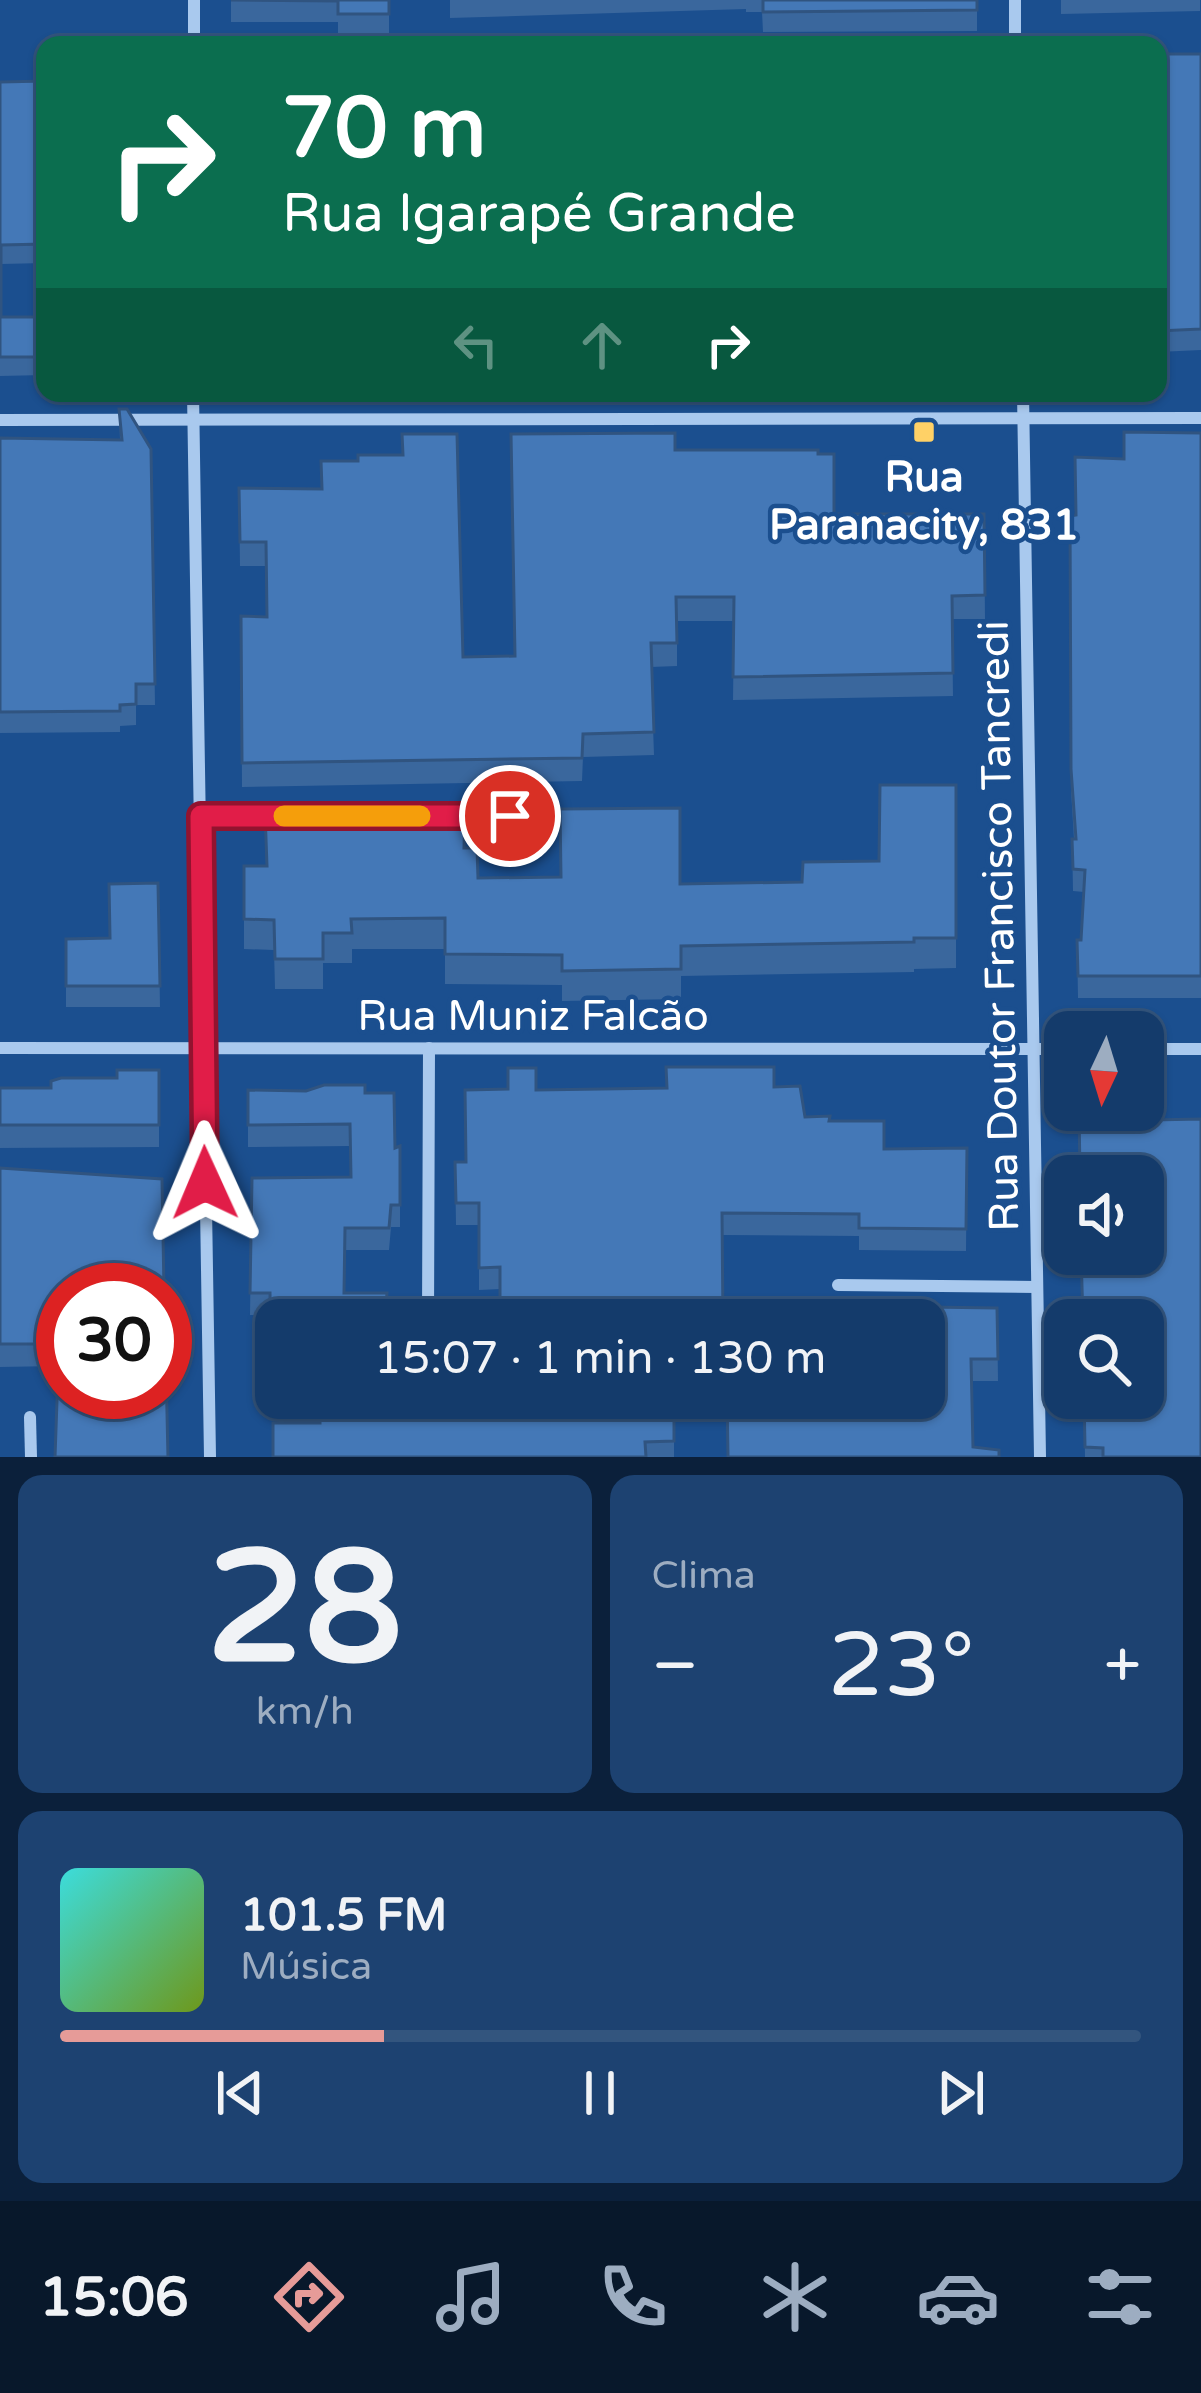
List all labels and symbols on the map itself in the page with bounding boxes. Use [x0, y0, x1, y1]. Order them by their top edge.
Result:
marker: Rua Paranacity, 831 [911, 419, 937, 445]
place label: Rua Paranacity, 831 [769, 452, 1079, 551]
street label: Rua Doutor Francisco Tancredi [969, 620, 1030, 1232]
pin [459, 765, 561, 867]
street label: Rua Muniz Falcão [357, 991, 709, 1042]
north arrow [1044, 1011, 1164, 1131]
position arrow [142, 1120, 268, 1246]
speed limit sign: 30 [36, 1263, 192, 1419]

